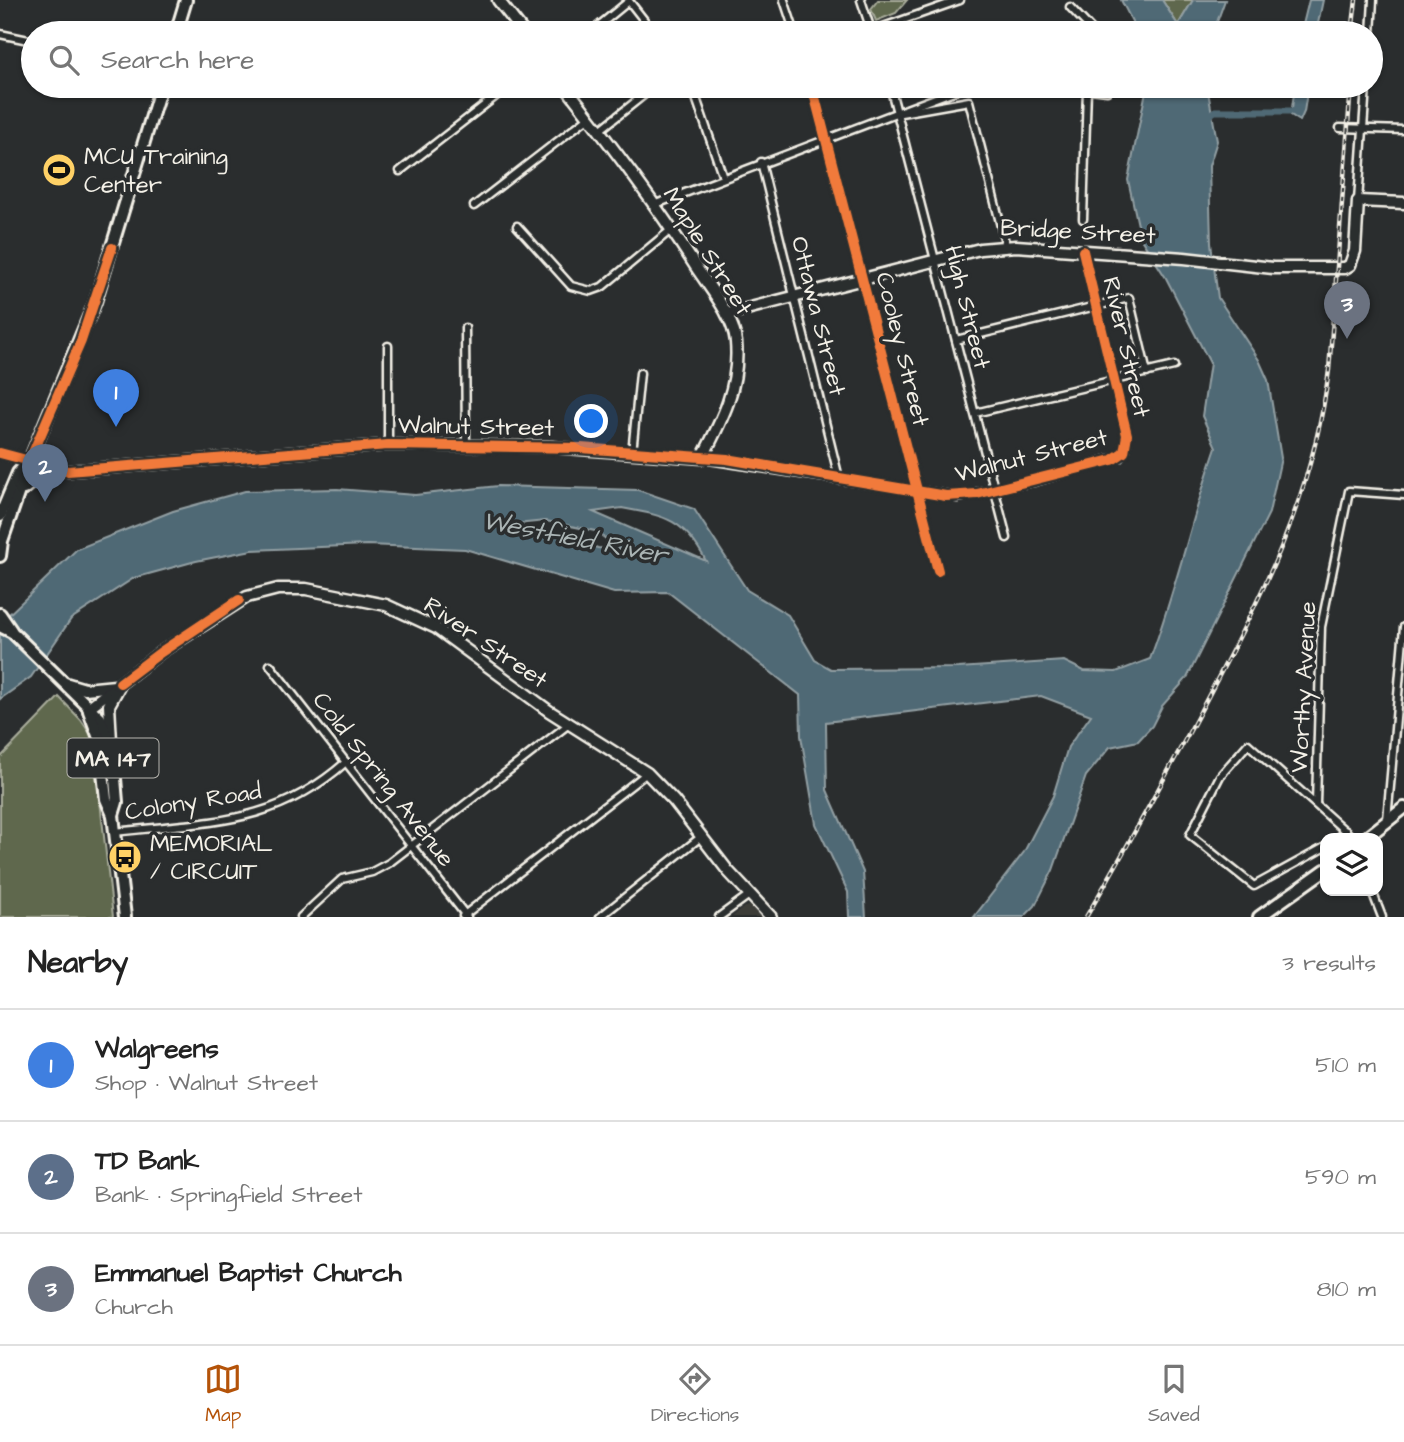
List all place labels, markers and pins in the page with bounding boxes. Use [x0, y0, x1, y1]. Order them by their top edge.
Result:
place label: MCU Training Center [84, 140, 228, 202]
sports icon: MCU Training Center [40, 151, 78, 189]
pin: 3 [1324, 281, 1370, 339]
pin: 1 [93, 369, 139, 427]
pin: 2 [22, 444, 68, 502]
place label: MEMORIAL / CIRCUIT [150, 827, 273, 889]
bus stop icon: MEMORIAL / CIRCUIT [106, 838, 144, 876]

